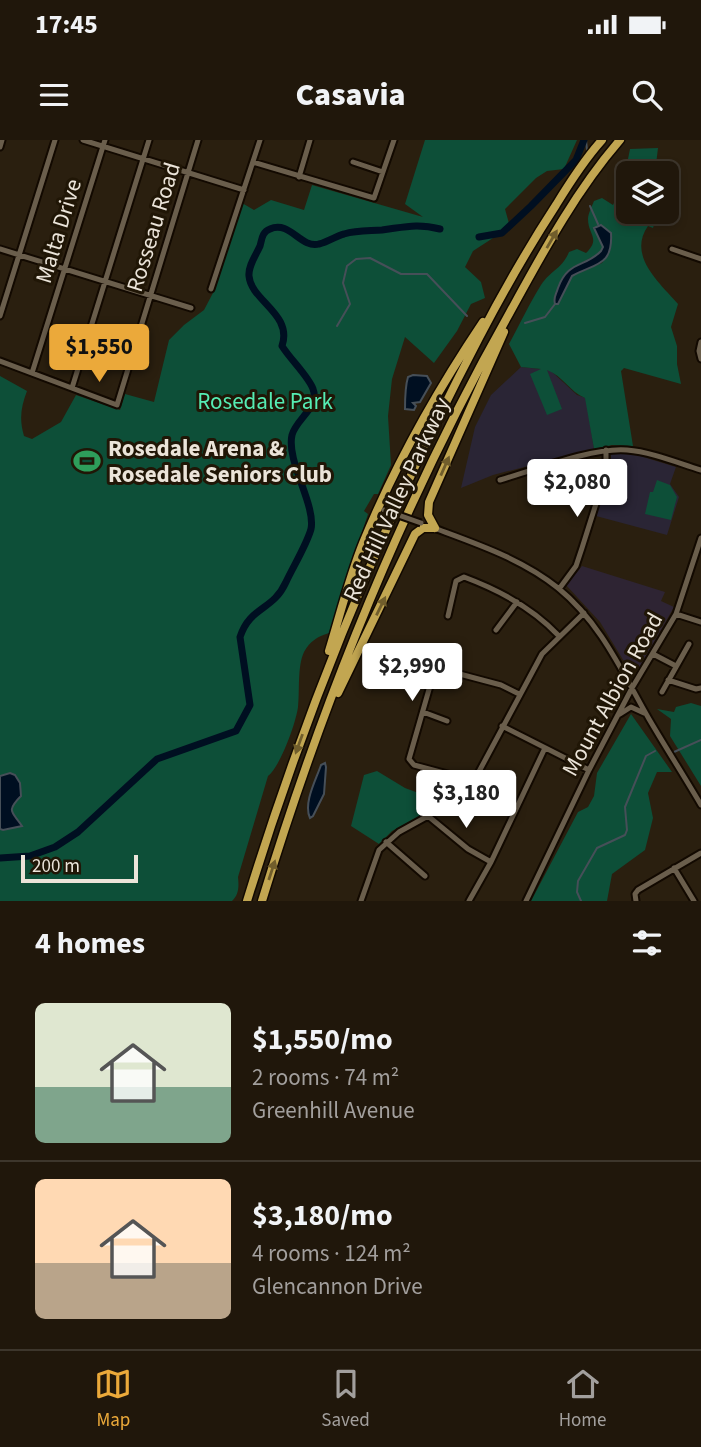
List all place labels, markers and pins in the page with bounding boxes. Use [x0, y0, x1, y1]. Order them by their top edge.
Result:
pin: $1,550 [42, 324, 156, 384]
place label: Rosedale Arena & Rosedale Seniors Club [108, 432, 332, 491]
sports icon: Rosedale Arena & Rosedale Seniors Club [72, 446, 102, 476]
pin: $2,080 [520, 460, 634, 519]
pin: $2,990 [355, 644, 469, 703]
pin: $3,180 [409, 770, 523, 830]

